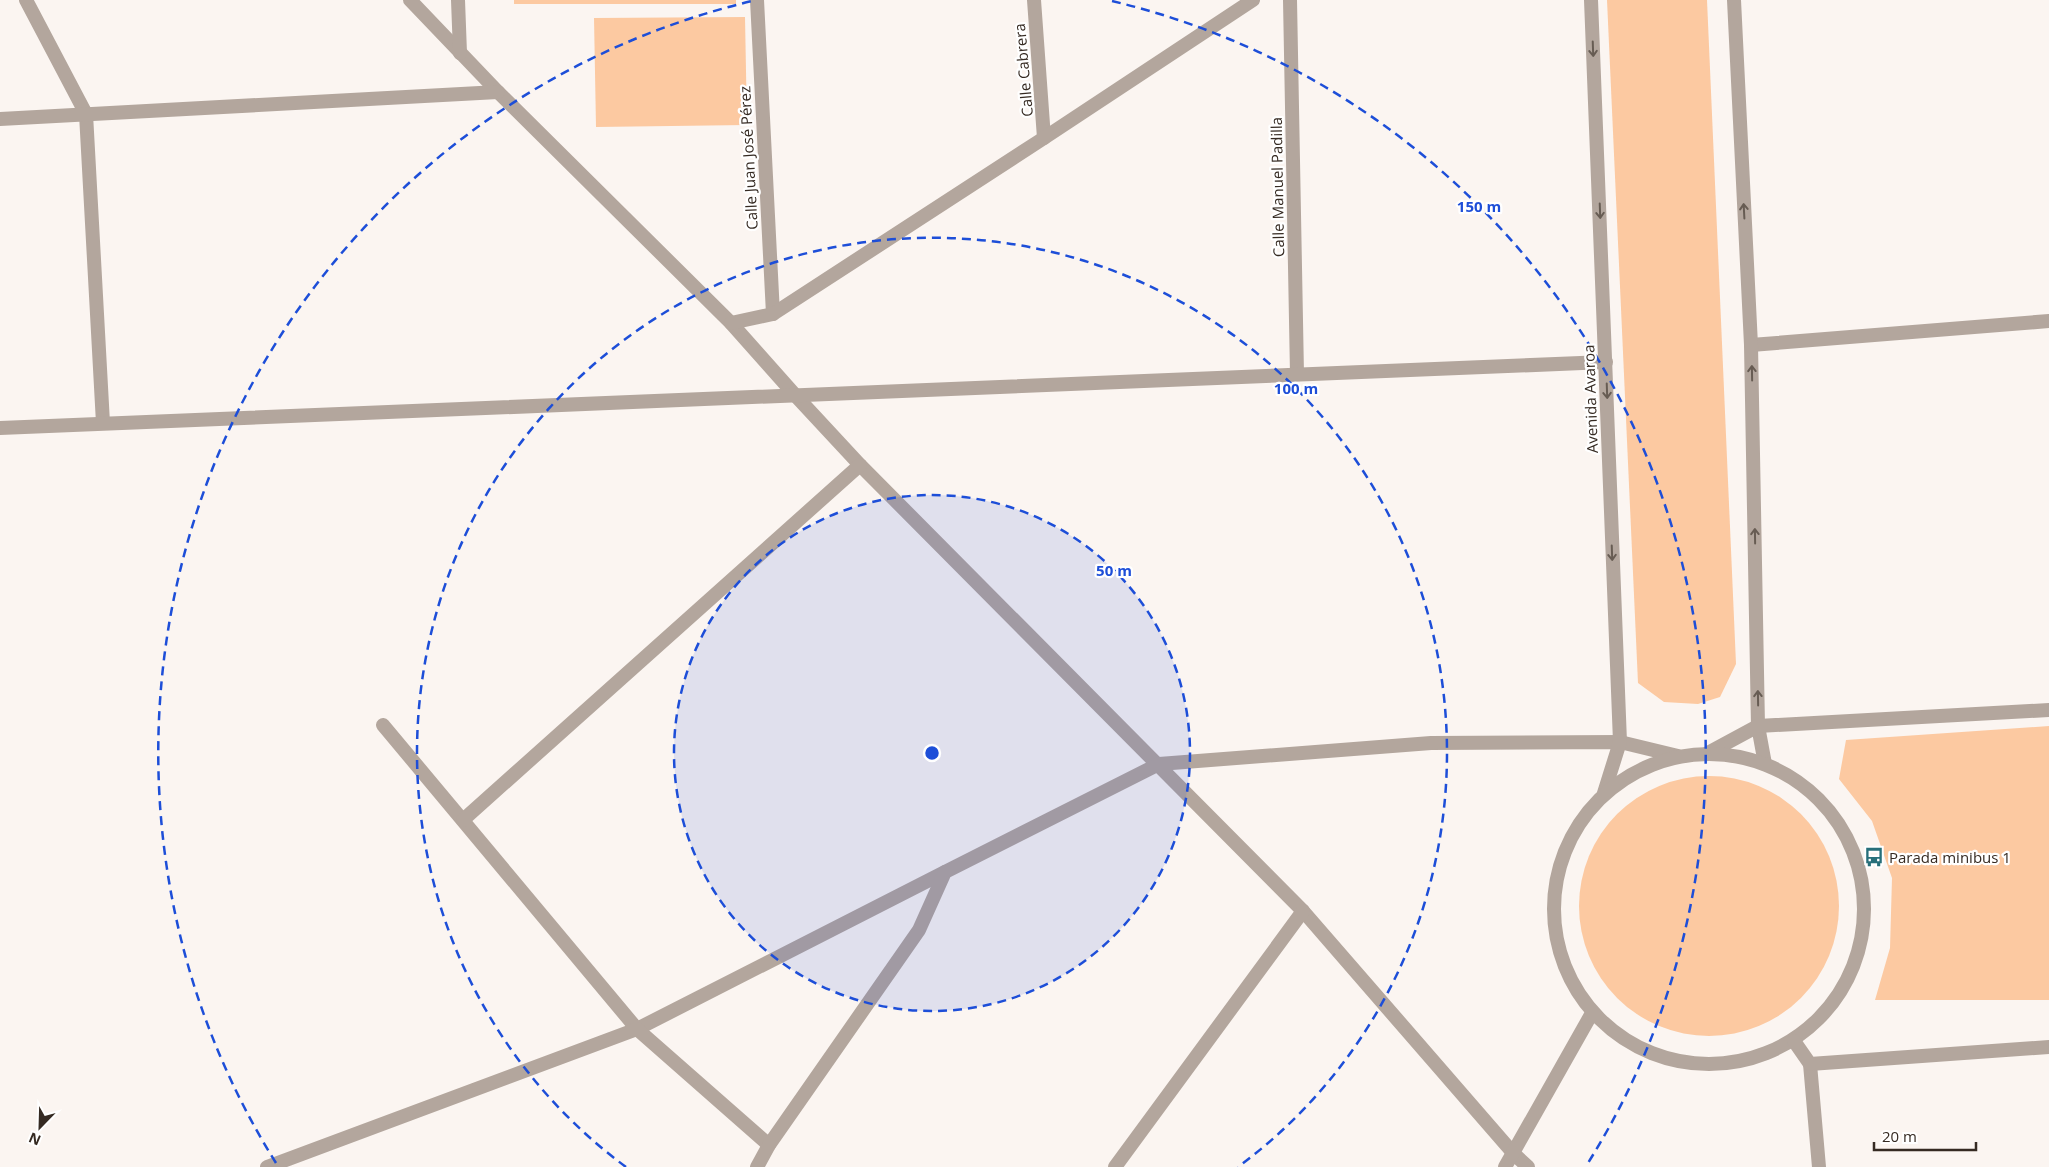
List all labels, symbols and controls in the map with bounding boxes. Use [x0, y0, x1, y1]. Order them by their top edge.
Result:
street label: Calle Cabrera [1009, 22, 1037, 118]
one-way arrow [1588, 40, 1598, 56]
street label: Calle Juan José Pérez [734, 86, 762, 230]
street label: Calle Manuel Padilla [1266, 117, 1288, 257]
text: 150 m [1457, 196, 1501, 216]
one-way arrow [1595, 203, 1604, 219]
one-way arrow [1740, 203, 1749, 219]
street label: Avenida Avaroa [1578, 344, 1602, 454]
one-way arrow [1747, 366, 1757, 382]
text: 100 m [1274, 378, 1318, 398]
one-way arrow [1602, 383, 1611, 399]
one-way arrow [1750, 528, 1760, 544]
one-way arrow [1607, 545, 1617, 561]
text: 50 m [1096, 560, 1132, 580]
one-way arrow [1753, 691, 1763, 707]
centre of rings [923, 744, 941, 762]
bus stop icon: Parada minibus 1 [1863, 846, 1885, 868]
place label: Parada minibus 1 [1889, 847, 2011, 867]
north arrow [15, 1102, 65, 1152]
scale bar [1874, 1120, 1976, 1152]
text: 20 m [1882, 1126, 1917, 1146]
text: N [26, 1128, 44, 1150]

